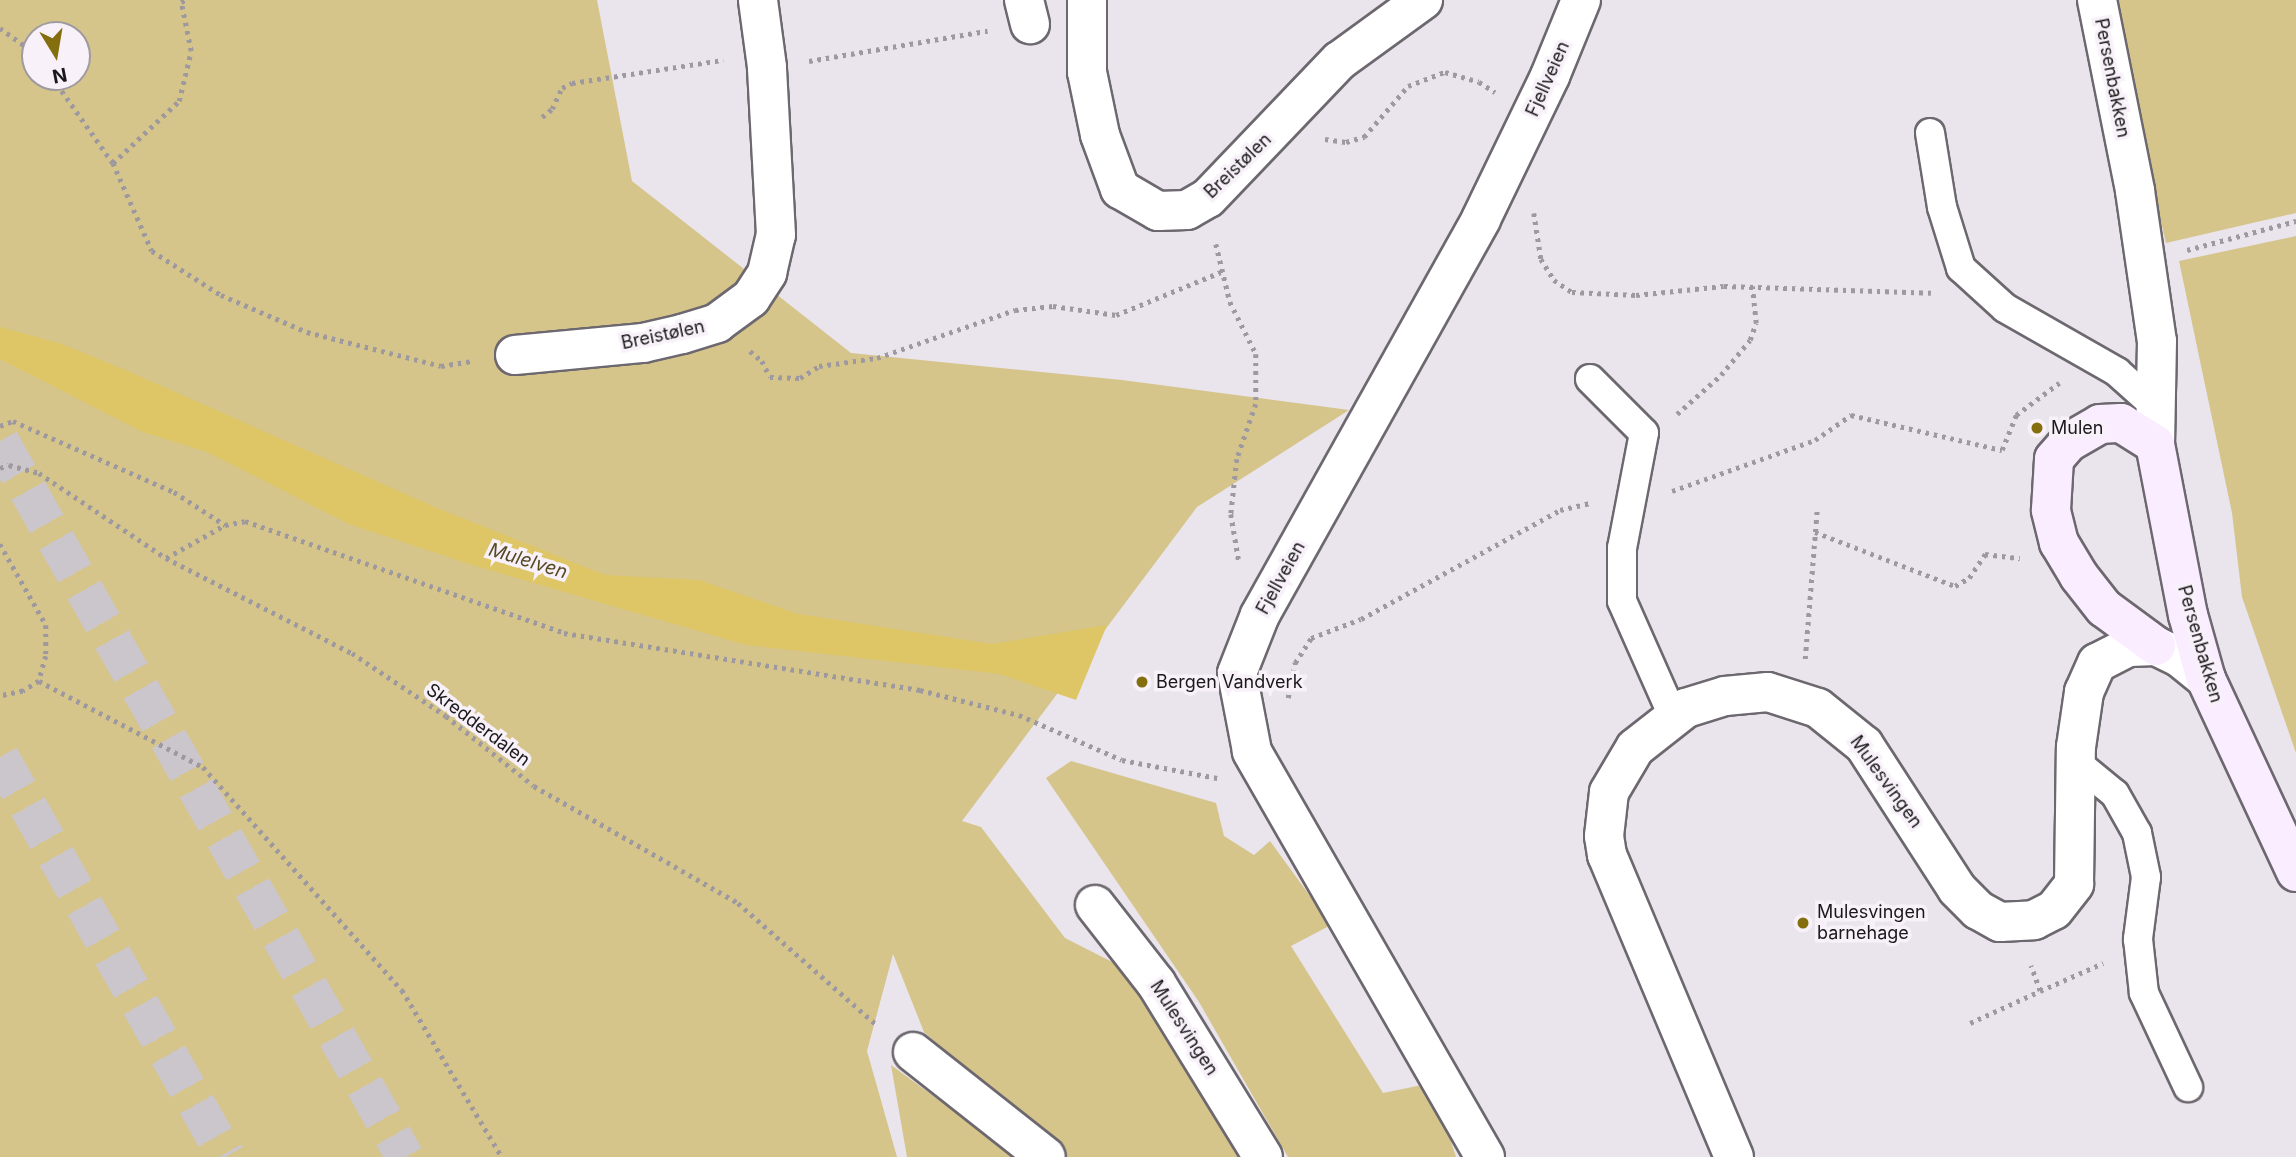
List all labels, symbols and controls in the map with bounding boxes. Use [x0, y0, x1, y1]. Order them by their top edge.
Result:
street label: Persenbakken [2090, 17, 2134, 139]
north arrow [21, 21, 91, 91]
street label: Fjellveien [1522, 38, 1574, 120]
text: N [50, 62, 69, 88]
street label: Breistølen [1200, 129, 1276, 203]
street label: Breistølen [619, 316, 707, 354]
place label: Mulen [2051, 417, 2103, 439]
marker: Mulen [2029, 420, 2045, 436]
water label: Mulelven [486, 538, 570, 584]
street label: Fjellveien [1252, 538, 1310, 618]
street label: Persenbakken [2173, 583, 2227, 705]
place label: Bergen Vandverk [1156, 671, 1303, 693]
marker: Bergen Vandverk [1134, 674, 1150, 690]
street label: Skredderdalen [422, 679, 534, 771]
street label: Mulesvingen [1845, 732, 1927, 832]
place label: Mulesvingen barnehage [1817, 902, 1926, 944]
marker: Mulesvingen barnehage [1795, 915, 1811, 931]
street label: Mulesvingen [1145, 977, 1223, 1079]

